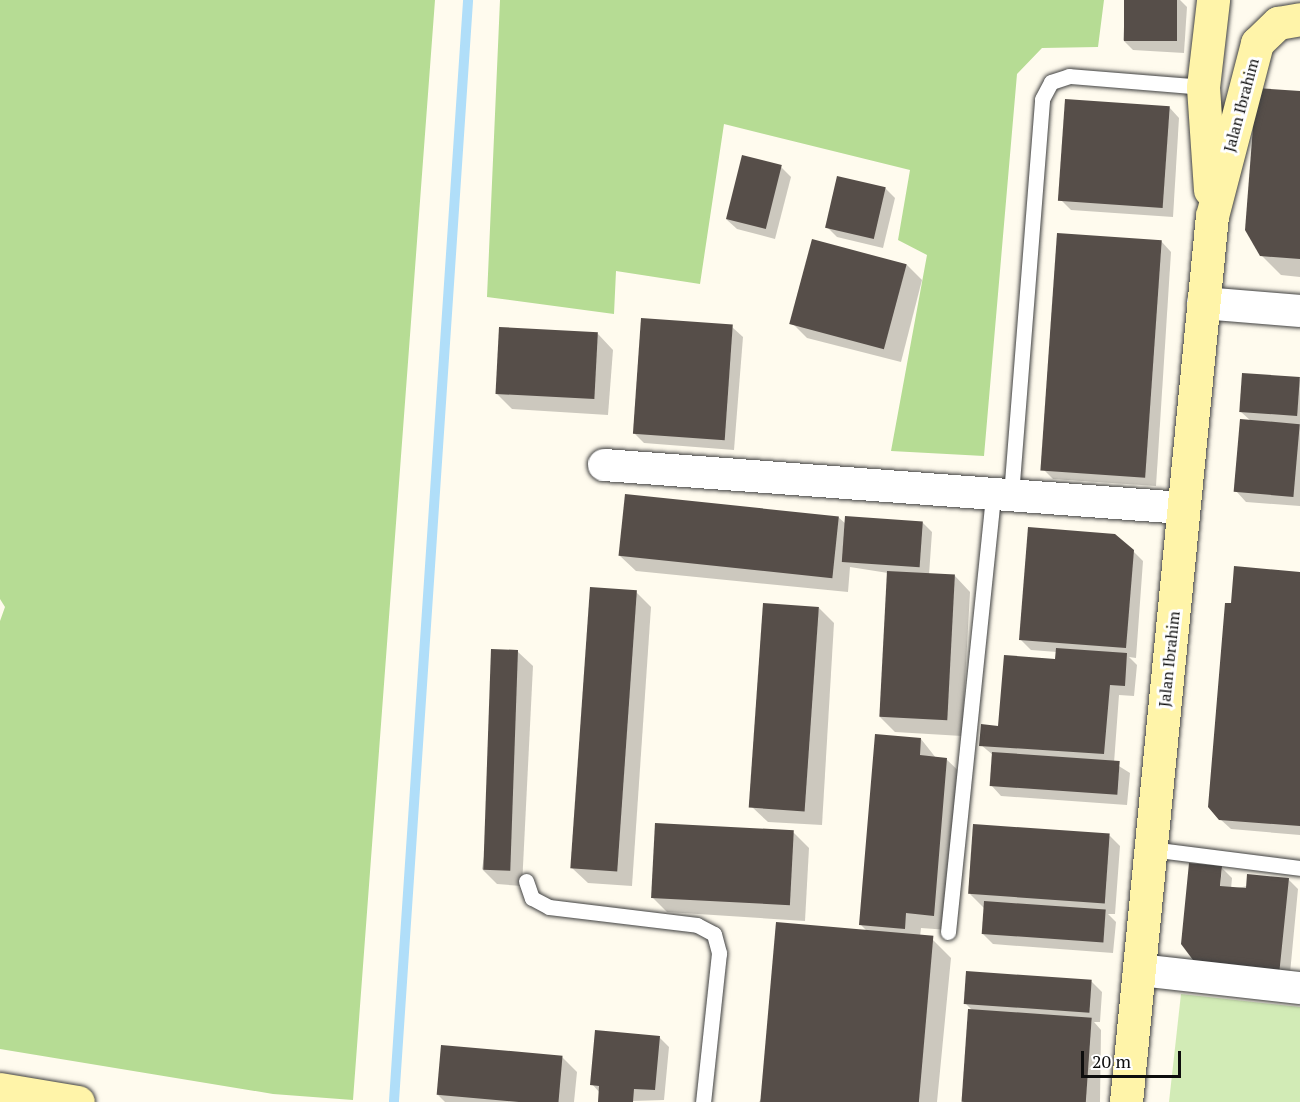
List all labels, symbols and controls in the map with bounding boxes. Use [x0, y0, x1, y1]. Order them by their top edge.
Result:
street label: Jalan Ibrahim [1219, 56, 1263, 154]
street label: Jalan Ibrahim [1154, 610, 1184, 708]
scale bar [1084, 1039, 1184, 1077]
text: 20 m [1092, 1049, 1131, 1073]

